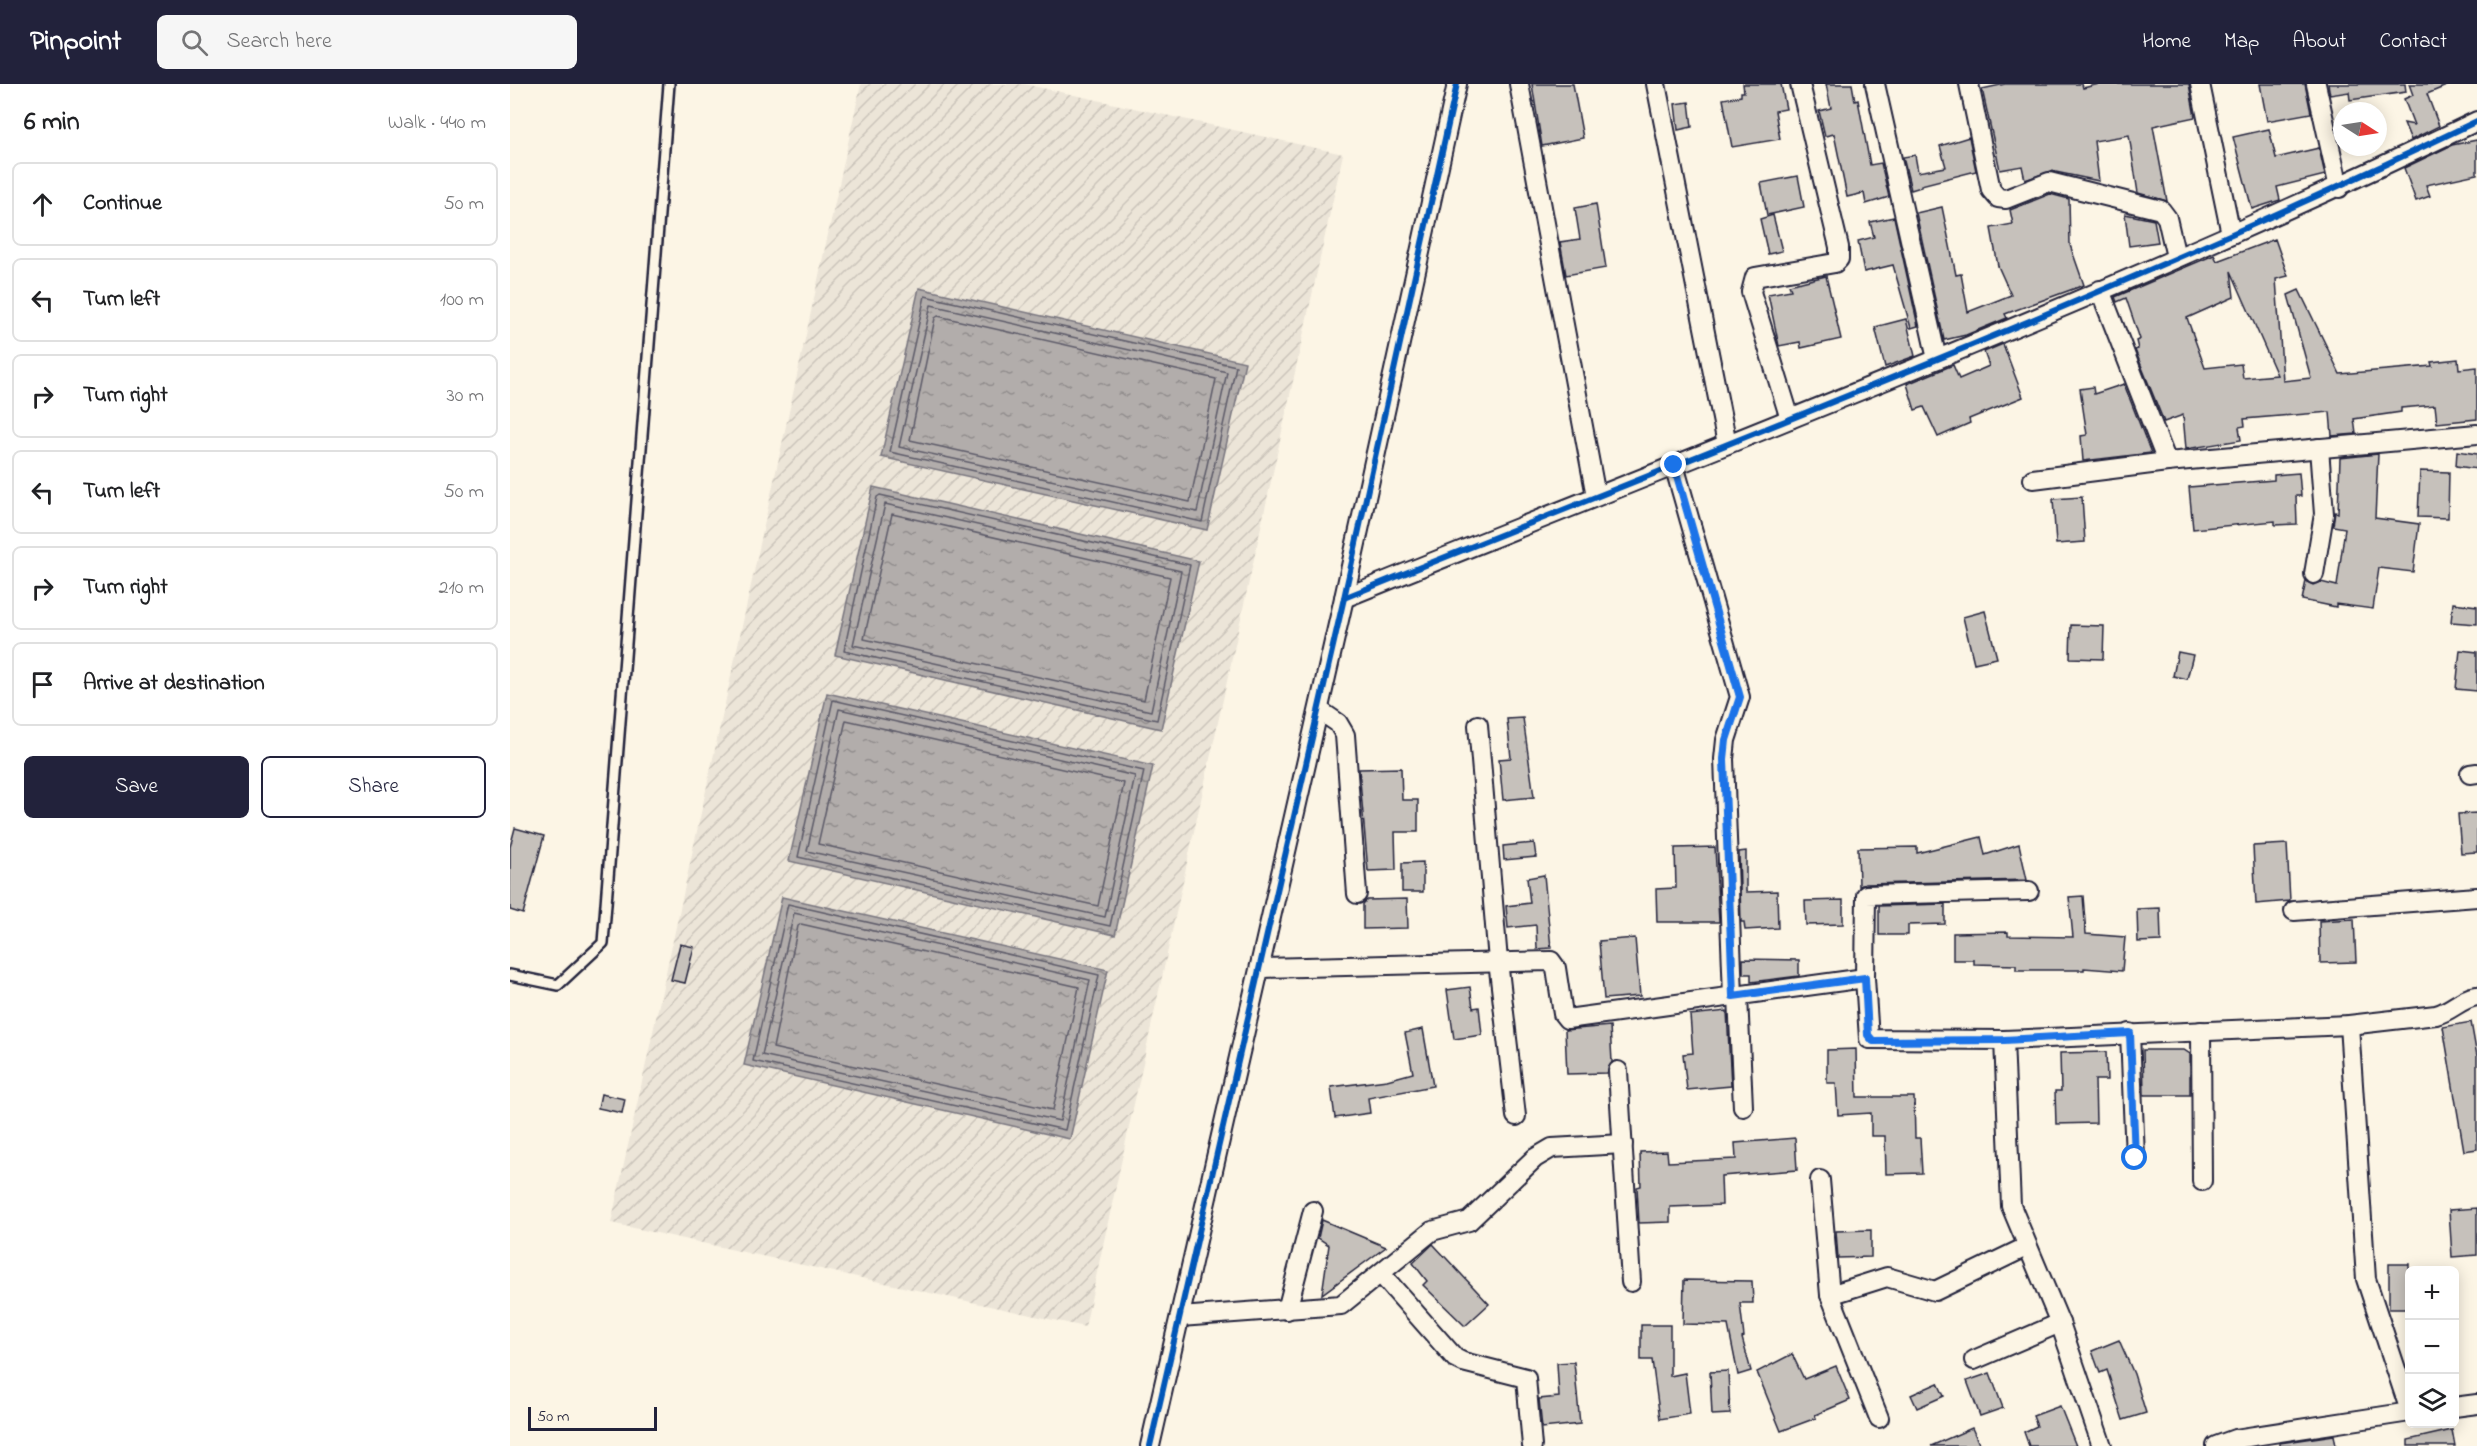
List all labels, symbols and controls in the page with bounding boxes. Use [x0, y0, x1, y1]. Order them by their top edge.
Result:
search box [157, 15, 577, 69]
text: Pinpoint [30, 22, 121, 63]
icon: search [178, 26, 211, 59]
text: Search here [226, 26, 332, 58]
text: Home [2142, 27, 2191, 57]
text: Map [2224, 27, 2259, 57]
text: About [2292, 27, 2346, 57]
text: Contact [2379, 27, 2447, 57]
north arrow [2333, 102, 2387, 156]
text: 6 min [24, 104, 80, 142]
text: Walk · 440 m [388, 109, 486, 138]
icon: ahead [26, 188, 59, 221]
text: Continue [83, 188, 162, 220]
text: 50 m [443, 190, 484, 219]
icon: left [26, 284, 59, 317]
text: Turn left [83, 284, 160, 316]
text: 100 m [440, 286, 484, 315]
icon: right [26, 380, 59, 413]
text: Turn right [83, 380, 168, 412]
text: 30 m [447, 382, 484, 411]
route end [1660, 451, 1686, 477]
icon: left [26, 476, 59, 509]
text: Turn left [83, 476, 160, 508]
text: 50 m [443, 478, 484, 507]
icon: right [26, 572, 59, 605]
text: Turn right [83, 572, 168, 604]
text: 210 m [439, 574, 484, 603]
icon: arrive [26, 668, 59, 701]
text: Arrive at destination [83, 668, 265, 700]
button: Save [24, 756, 249, 818]
button: Share [261, 756, 486, 818]
route start [2121, 1144, 2147, 1170]
map controls [2405, 1266, 2459, 1428]
button: + [2405, 1266, 2459, 1320]
button: − [2405, 1320, 2459, 1374]
button: layers [2405, 1374, 2459, 1428]
scale bar [528, 1404, 657, 1432]
text: 50 m [537, 1405, 569, 1429]

